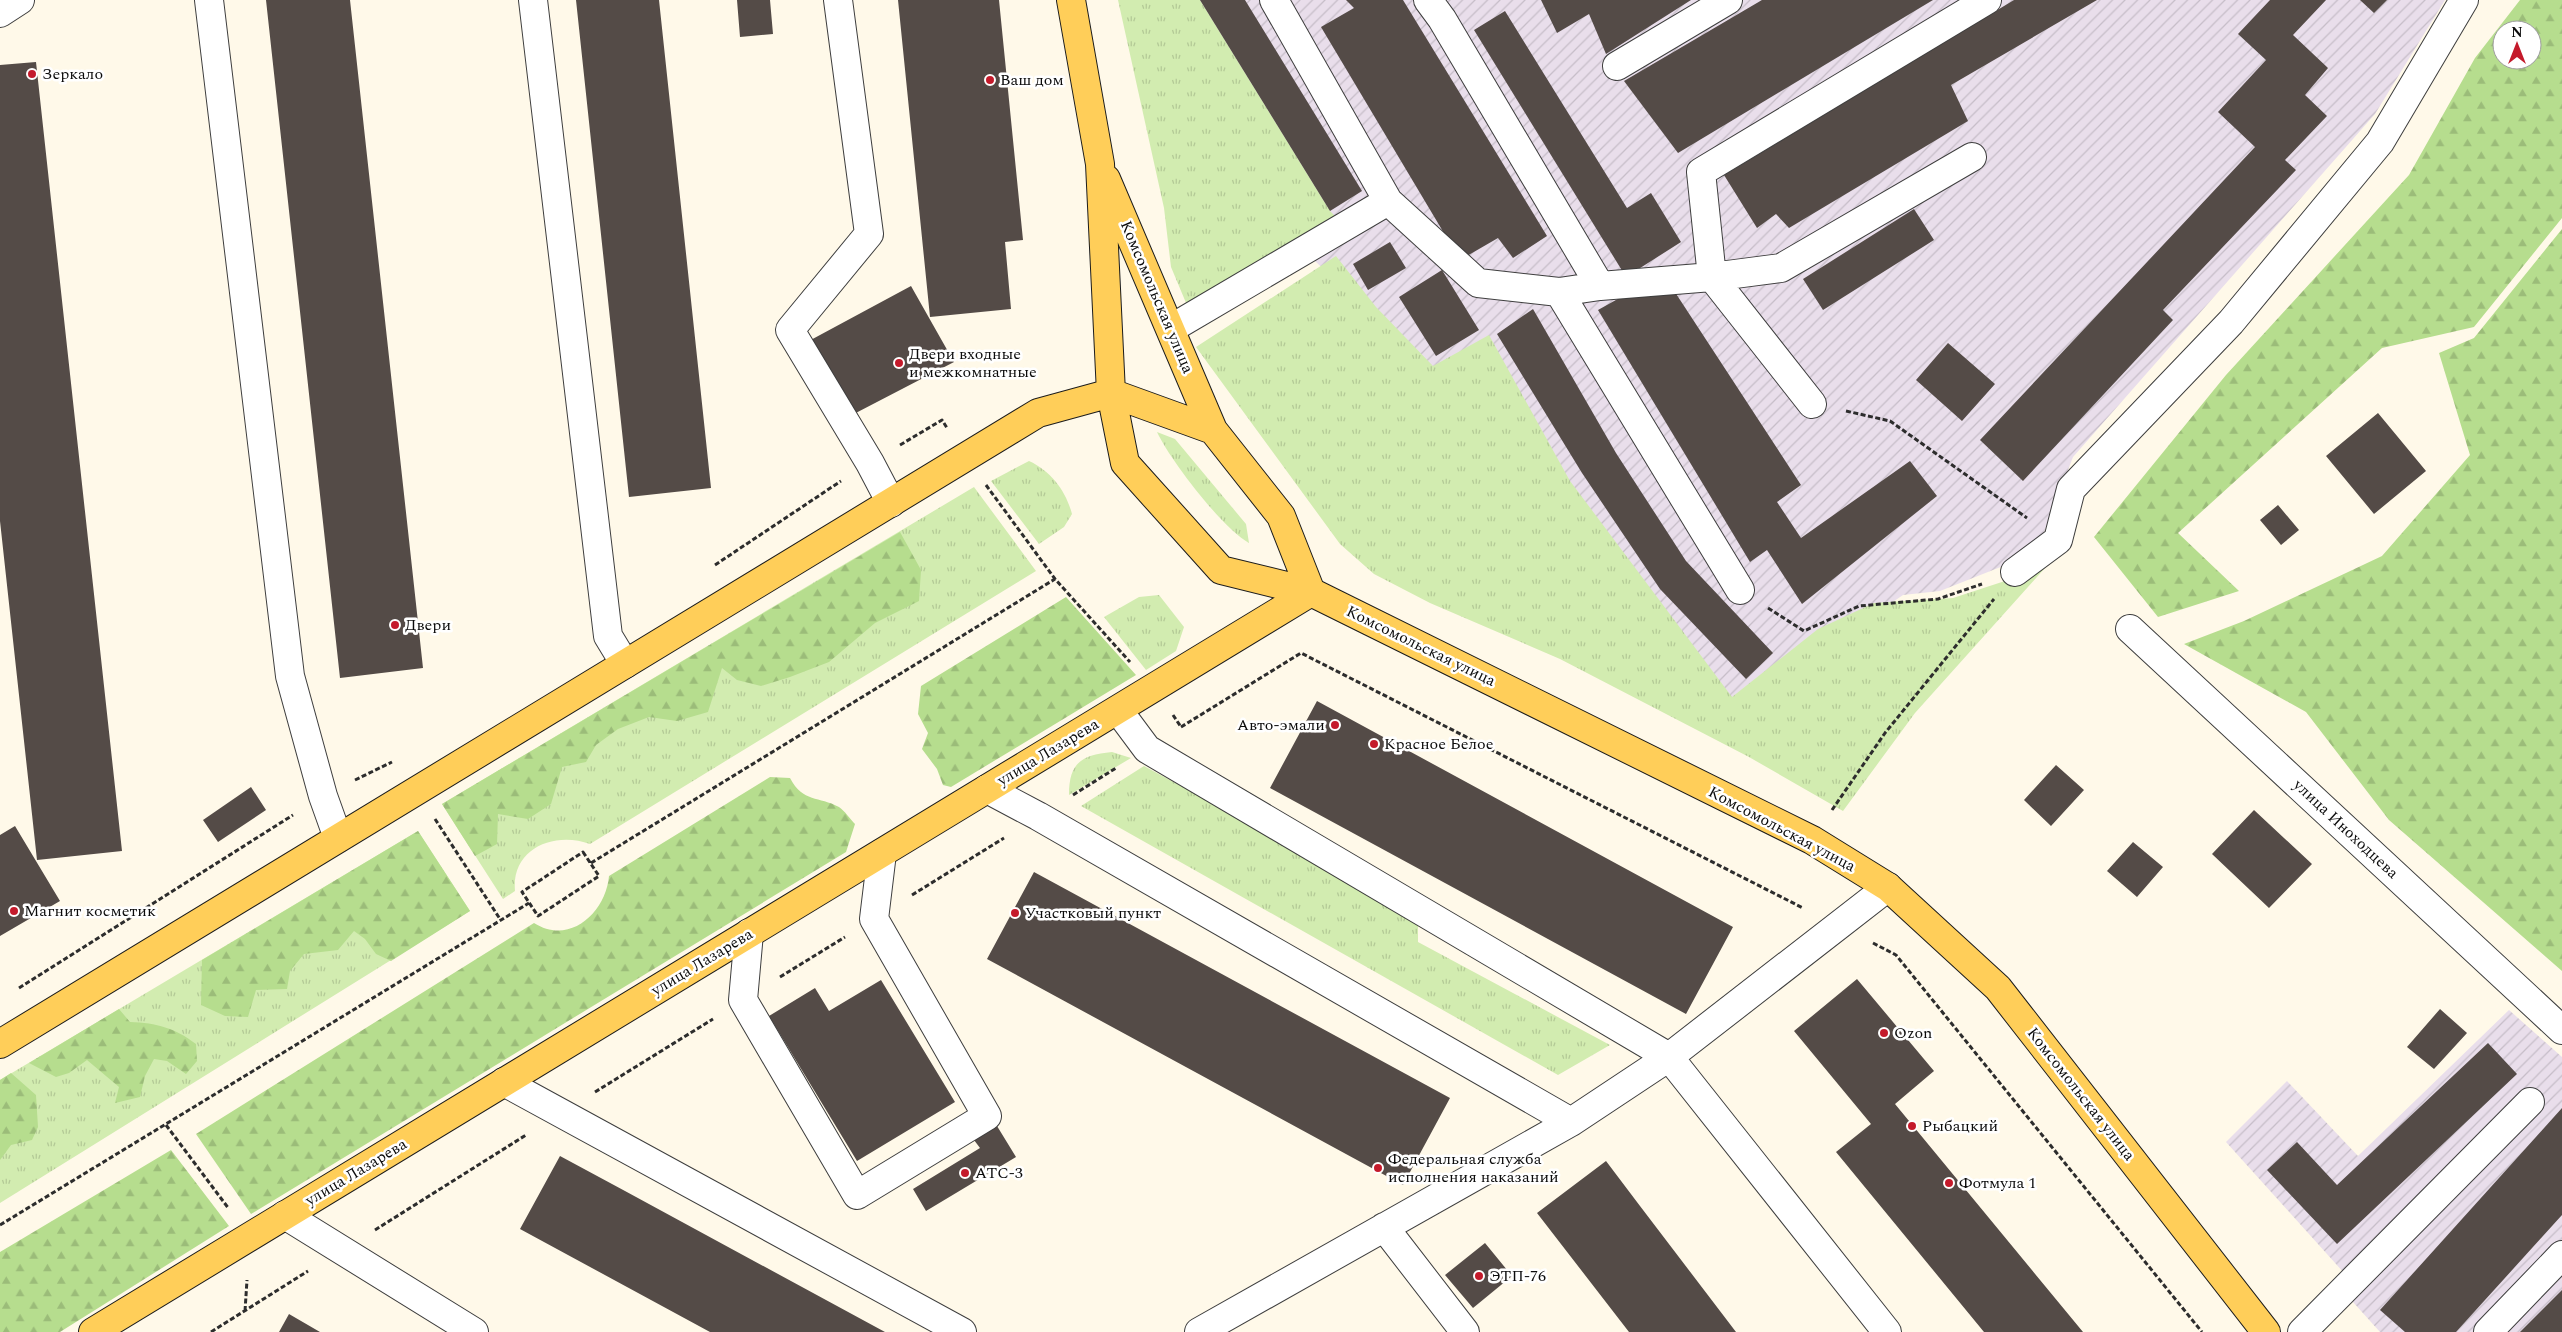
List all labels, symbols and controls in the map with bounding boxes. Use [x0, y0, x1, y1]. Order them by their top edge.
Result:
north arrow [2492, 20, 2542, 70]
text: N [2511, 22, 2523, 43]
place label: Зеркало [42, 62, 103, 86]
marker: Зеркало [26, 68, 38, 80]
place label: Ваш дом [1000, 68, 1064, 92]
marker: Ваш дом [984, 74, 996, 86]
street label: Комсомольская улица [1114, 217, 1200, 377]
place label: Двери входные и межкомнатные [909, 342, 1037, 384]
marker: Двери входные и межкомнатные [893, 357, 905, 369]
street label: Комсомольская улица [1342, 599, 1500, 693]
place label: Двери [405, 613, 451, 637]
marker: Двери [389, 619, 401, 631]
street label: улица Лазарева [992, 712, 1104, 792]
place label: Авто-эмали [1237, 713, 1325, 737]
marker: Авто-эмали [1329, 719, 1341, 731]
place label: Красное Белое [1384, 732, 1494, 756]
marker: Красное Белое [1368, 738, 1380, 750]
street label: улица Иноходцева [2287, 773, 2404, 884]
street label: Комсомольская улица [1704, 780, 1860, 878]
place label: Магнит косметик [24, 899, 156, 923]
place label: Участковый пункт [1025, 901, 1161, 925]
marker: Магнит косметик [8, 905, 20, 917]
marker: Участковый пункт [1009, 907, 1021, 919]
street label: улица Лазарева [646, 922, 758, 1002]
place label: Ozon [1894, 1021, 1932, 1045]
street label: Комсомольская улица [2021, 1022, 2141, 1166]
marker: Ozon [1878, 1027, 1890, 1039]
place label: Рыбацкий [1922, 1114, 1998, 1138]
marker: Рыбацкий [1906, 1120, 1918, 1132]
street label: улица Лазарева [300, 1132, 412, 1212]
place label: Федеральная служба исполнения наказаний [1388, 1147, 1559, 1189]
place label: АТС-3 [975, 1161, 1023, 1185]
marker: Федеральная служба исполнения наказаний [1372, 1162, 1384, 1174]
marker: АТС-3 [959, 1167, 971, 1179]
place label: Фотмула 1 [1959, 1171, 2036, 1195]
marker: Фотмула 1 [1943, 1177, 1955, 1189]
place label: ЭТП-76 [1489, 1264, 1546, 1288]
marker: ЭТП-76 [1473, 1270, 1485, 1282]

